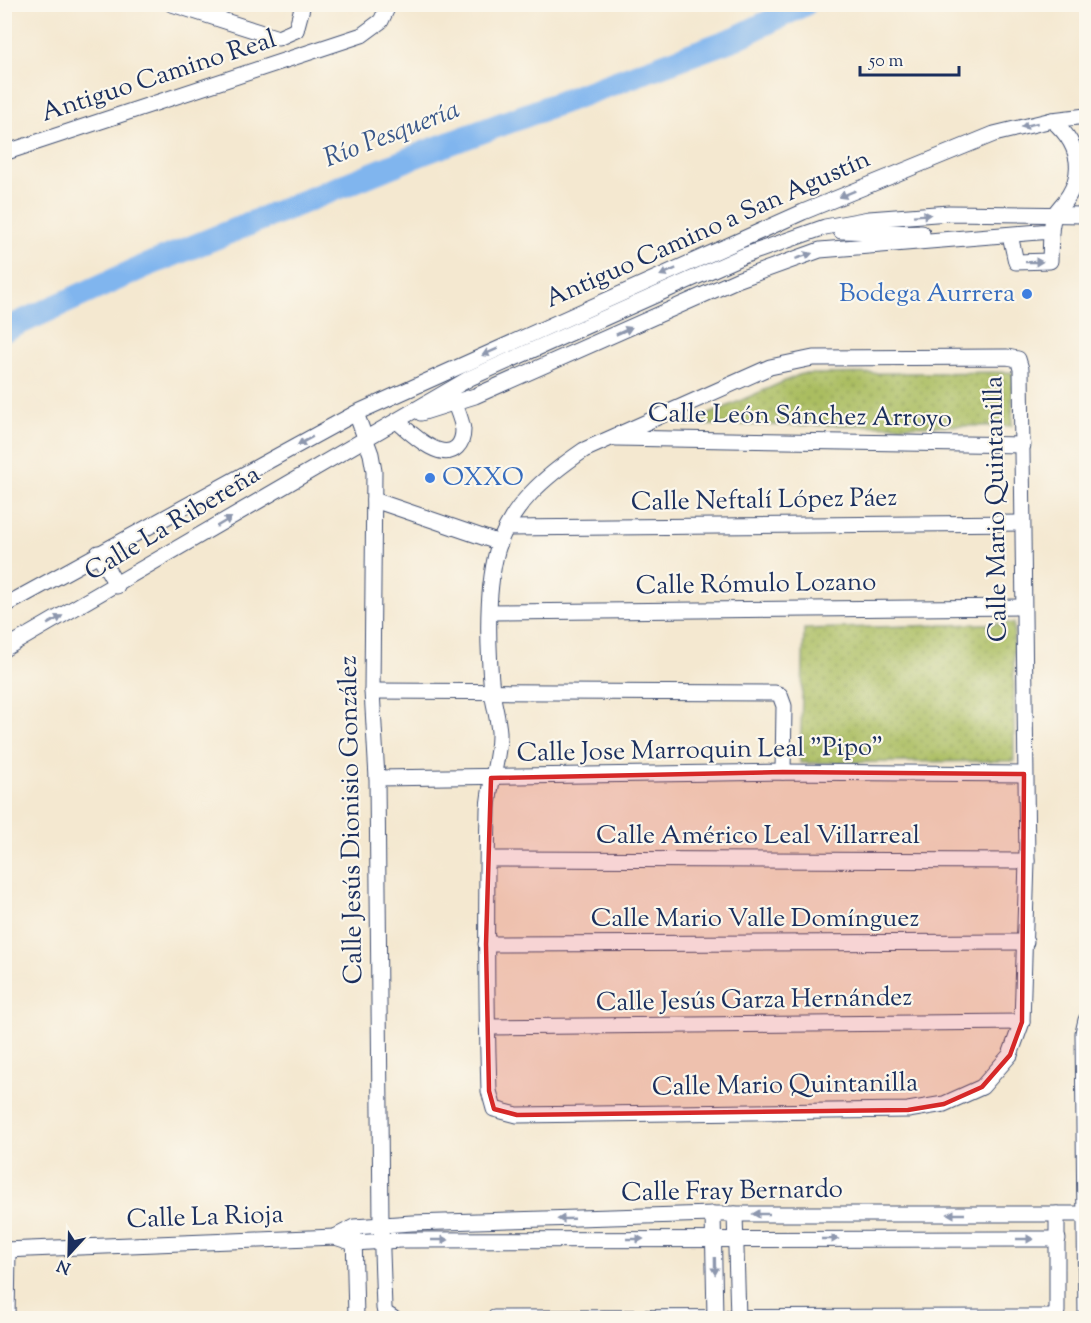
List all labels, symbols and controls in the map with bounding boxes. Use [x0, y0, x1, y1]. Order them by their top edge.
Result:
street label: Antiguo Camino Real [37, 21, 281, 133]
scale bar [860, 39, 959, 77]
text: 50 m [868, 49, 904, 75]
water label: Río Pesquería [318, 91, 466, 179]
one-way arrow [1019, 121, 1038, 130]
street label: Antiguo Camino a San Agustín [540, 141, 876, 319]
one-way arrow [837, 189, 855, 199]
one-way arrow [912, 210, 931, 220]
one-way arrow [795, 250, 813, 260]
one-way arrow [1025, 257, 1044, 267]
one-way arrow [660, 268, 677, 277]
place label: Bodega Aurrera [839, 276, 1015, 313]
marker: Bodega Aurrera [1020, 287, 1034, 301]
one-way arrow [615, 326, 632, 335]
one-way arrow [482, 348, 499, 357]
street label: Calle Mario Quintanilla [976, 376, 1018, 642]
street label: Calle León Sánchez Arroyo [648, 396, 952, 438]
one-way arrow [296, 436, 313, 446]
street label: Calle La Ribereña [78, 457, 268, 591]
place label: OXXO [442, 460, 524, 497]
marker: OXXO [423, 471, 437, 485]
street label: Calle Neftalí López Páez [630, 480, 898, 522]
one-way arrow [216, 517, 233, 527]
street label: Calle Rómulo Lozano [635, 564, 877, 606]
one-way arrow [47, 615, 64, 625]
street label: Calle Jesús Dionisio González [331, 655, 373, 985]
street label: Calle Jose Marroquin Leal "Pipo" [516, 729, 884, 773]
street label: Calle Américo Leal Villarreal [596, 818, 920, 855]
street label: Calle Mario Valle Domínguez [591, 901, 919, 938]
street label: Calle Jesús Garza Hernández [596, 980, 913, 1022]
street label: Calle Mario Quintanilla [652, 1065, 918, 1107]
street label: Calle Fray Bernardo [621, 1172, 843, 1212]
street label: Calle La Rioja [126, 1197, 284, 1239]
one-way arrow [752, 1209, 771, 1219]
one-way arrow [947, 1209, 966, 1219]
one-way arrow [557, 1214, 576, 1223]
north arrow [39, 1224, 99, 1284]
one-way arrow [626, 1234, 645, 1244]
one-way arrow [821, 1234, 840, 1244]
one-way arrow [1016, 1234, 1035, 1244]
one-way arrow [431, 1235, 450, 1245]
text: N [54, 1252, 75, 1279]
one-way arrow [710, 1257, 720, 1276]

